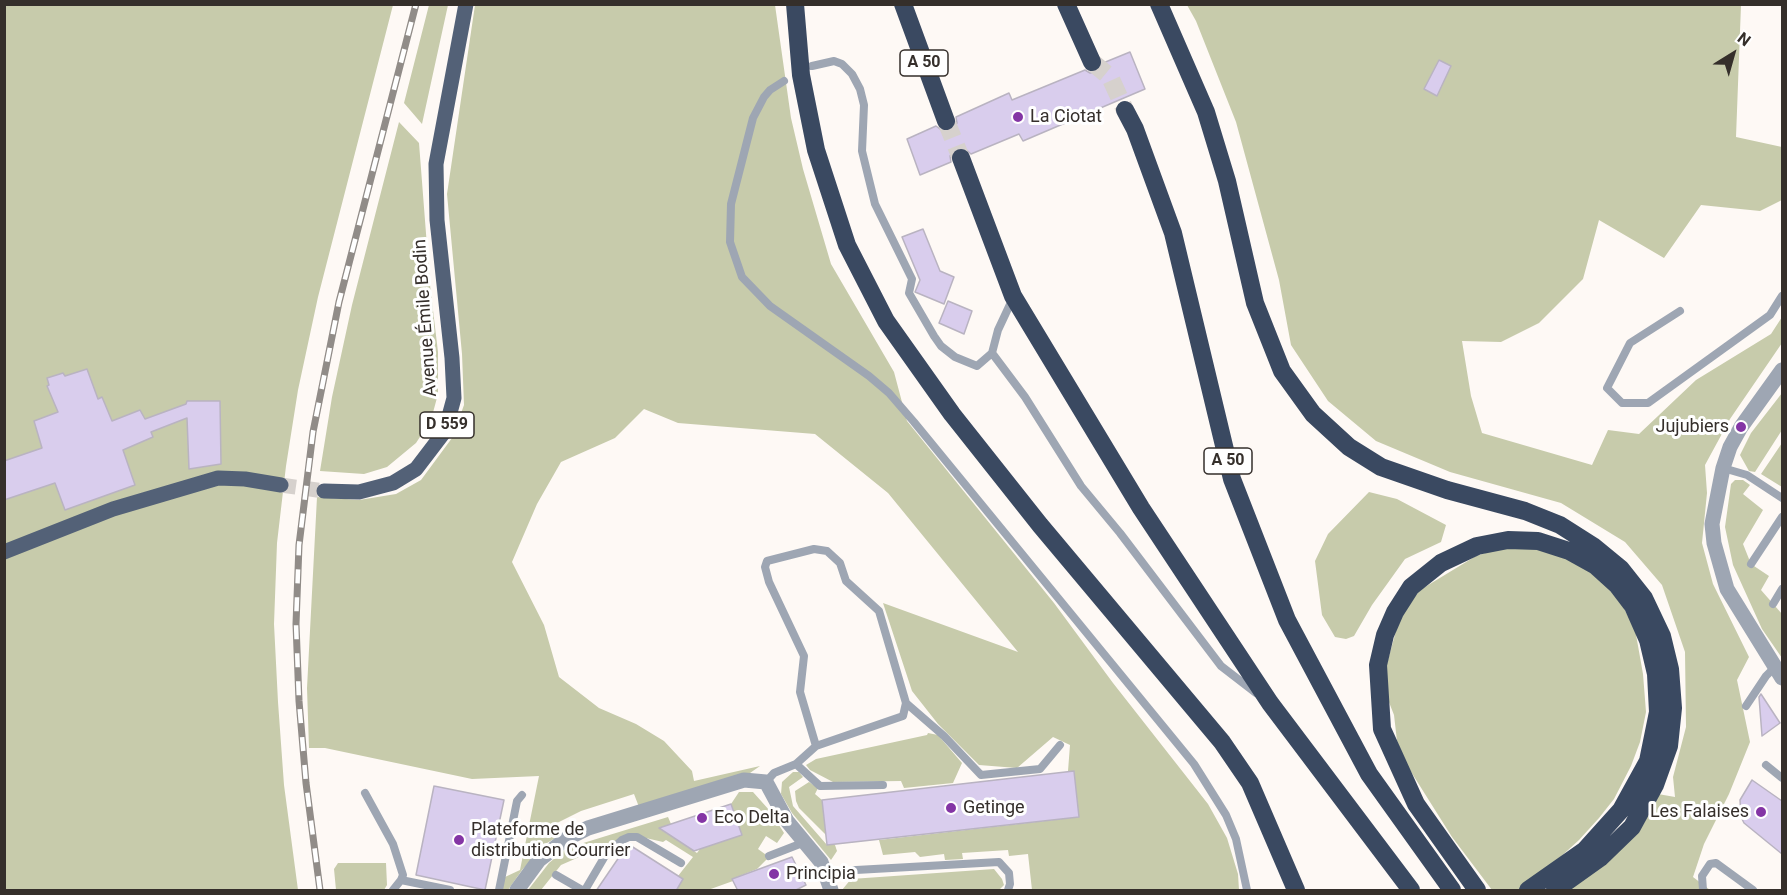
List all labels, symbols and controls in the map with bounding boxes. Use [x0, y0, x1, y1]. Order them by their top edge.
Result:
north arrow [1703, 24, 1763, 84]
text: N [1734, 28, 1754, 50]
road number: A 50 [900, 50, 948, 76]
place label: La Ciotat [1030, 106, 1102, 128]
marker: La Ciotat [1011, 110, 1025, 124]
street label: Avenue Émile Bodin [410, 238, 442, 398]
road number: D 559 [420, 412, 474, 438]
place label: Jujubiers [1655, 416, 1729, 438]
marker: Jujubiers [1734, 420, 1748, 434]
road number: A 50 [1204, 448, 1252, 474]
place label: Getinge [963, 797, 1025, 819]
marker: Getinge [944, 801, 958, 815]
place label: Les Falaises [1650, 801, 1749, 823]
marker: Les Falaises [1754, 805, 1768, 819]
place label: Eco Delta [714, 807, 790, 829]
marker: Eco Delta [695, 811, 709, 825]
place label: Plateforme de distribution Courrier [471, 819, 630, 862]
marker: Plateforme de distribution Courrier [452, 833, 466, 847]
place label: Principia [786, 863, 856, 885]
marker: Principia [767, 867, 781, 881]

